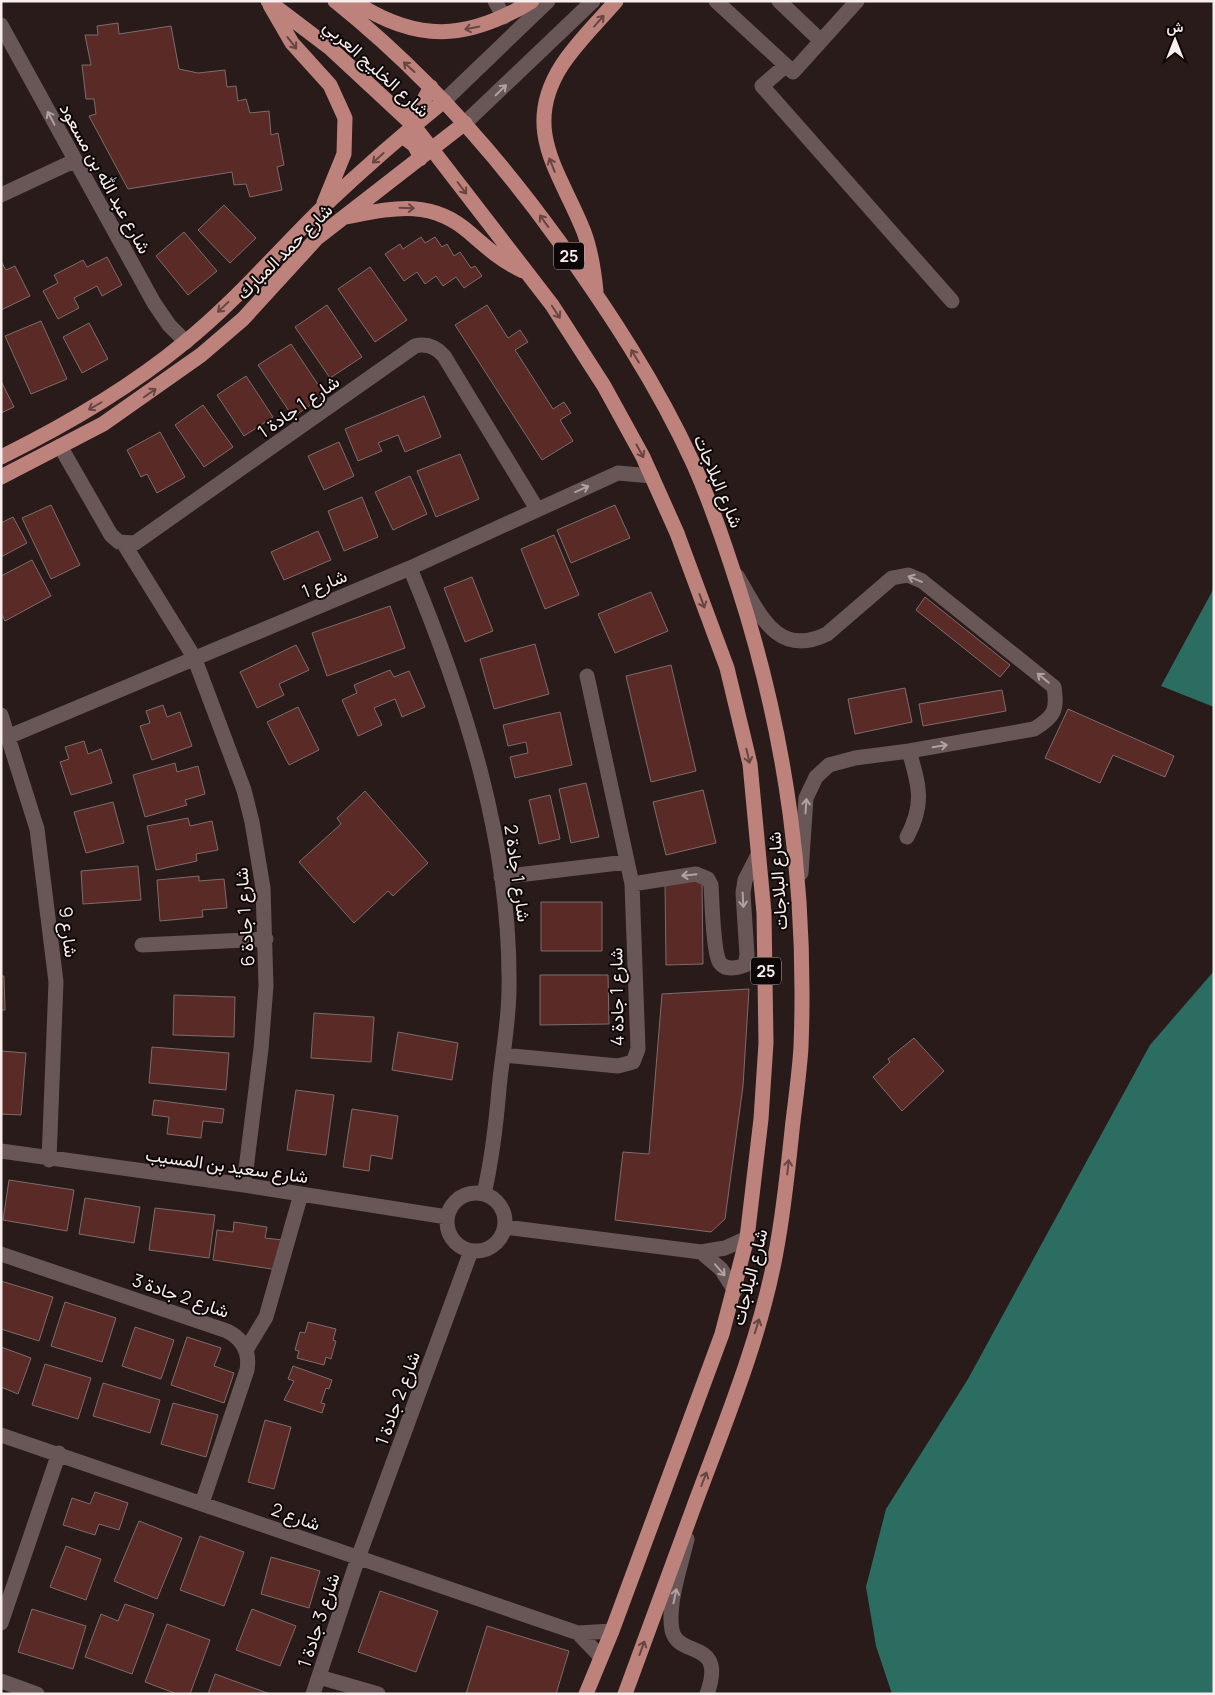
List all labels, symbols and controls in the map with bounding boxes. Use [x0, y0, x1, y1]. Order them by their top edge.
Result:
street label: شارع الخليج العربي [316, 14, 435, 125]
one-way arrow [593, 14, 605, 27]
north arrow [1150, 15, 1200, 65]
text: ش [1167, 17, 1184, 36]
one-way arrow [464, 24, 480, 33]
one-way arrow [287, 36, 298, 49]
one-way arrow [403, 61, 416, 73]
one-way arrow [495, 84, 507, 96]
street label: شارع عبد الله بن مسعود [54, 99, 157, 258]
one-way arrow [46, 111, 56, 126]
one-way arrow [371, 152, 384, 164]
one-way arrow [547, 158, 556, 173]
one-way arrow [457, 181, 467, 195]
street label: شارع حمد المبارك [231, 198, 338, 305]
one-way arrow [398, 203, 415, 213]
one-way arrow [539, 215, 550, 228]
road number: 25 [554, 242, 584, 270]
one-way arrow [216, 301, 229, 313]
one-way arrow [551, 304, 561, 318]
one-way arrow [629, 350, 639, 364]
street label: شارع 1 جادة 1 [252, 369, 344, 444]
one-way arrow [143, 388, 157, 398]
one-way arrow [88, 402, 102, 412]
street label: شارع البلاجات [688, 431, 749, 532]
one-way arrow [635, 443, 645, 457]
one-way arrow [574, 484, 589, 493]
street label: شارع 1 [298, 563, 351, 604]
one-way arrow [908, 573, 923, 583]
one-way arrow [698, 592, 707, 608]
one-way arrow [1037, 673, 1050, 684]
one-way arrow [932, 740, 948, 750]
one-way arrow [744, 748, 753, 764]
one-way arrow [801, 799, 810, 815]
street label: شارع 1 جادة 2 [498, 823, 537, 923]
street label: شارع البلاجات [762, 831, 793, 931]
street label: شارع 1 جادة 6 [229, 867, 260, 967]
one-way arrow [682, 870, 698, 880]
one-way arrow [739, 892, 748, 908]
street label: شارع 9 [53, 905, 84, 959]
street label: شارع 1 جادة 4 [603, 948, 630, 1046]
road number: 25 [751, 958, 781, 984]
street label: شارع سعيد بن المسيب [144, 1142, 310, 1189]
one-way arrow [783, 1159, 793, 1175]
street label: شارع البلاجات [725, 1226, 774, 1328]
one-way arrow [715, 1263, 726, 1276]
street label: شارع 2 جادة 3 [129, 1267, 233, 1324]
one-way arrow [753, 1318, 763, 1334]
street label: شارع 2 جادة 1 [369, 1348, 426, 1449]
one-way arrow [701, 1472, 710, 1487]
street label: شارع 2 [268, 1497, 324, 1536]
street label: شارع 3 جادة 1 [291, 1570, 345, 1671]
one-way arrow [671, 1588, 680, 1604]
one-way arrow [638, 1641, 647, 1656]

